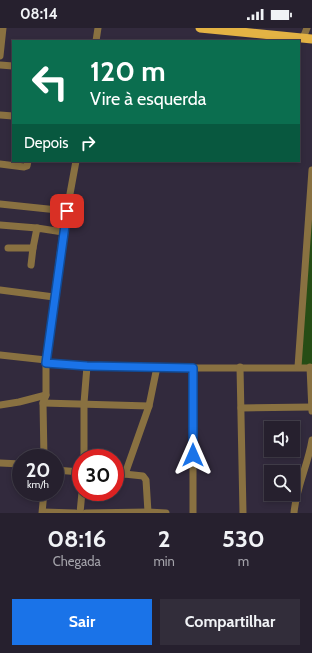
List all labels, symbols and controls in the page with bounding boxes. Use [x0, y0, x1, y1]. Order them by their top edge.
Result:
text: 08:14 [20, 5, 58, 23]
text: 120 m [90, 54, 166, 88]
icon: left [24, 56, 76, 108]
text: Vire à esquerda [90, 88, 206, 110]
icon: right [77, 132, 99, 154]
text: Depois [24, 134, 69, 152]
pin [50, 194, 84, 228]
icon: arrive [56, 200, 78, 222]
map controls [264, 421, 300, 501]
button: sound [264, 421, 300, 457]
position arrow [172, 434, 214, 476]
speed limit sign: 30 [72, 449, 124, 501]
text: 20 [26, 458, 50, 482]
button: search [264, 465, 300, 501]
text: km/h [27, 478, 49, 491]
text: 08:16 [47, 524, 106, 553]
text: 2 [158, 524, 171, 553]
text: 530 [222, 524, 265, 553]
text: Chegada [53, 553, 101, 569]
text: min [153, 553, 175, 569]
text: m [238, 553, 249, 569]
button: Sair [12, 599, 152, 645]
button: Compartilhar [160, 599, 300, 645]

